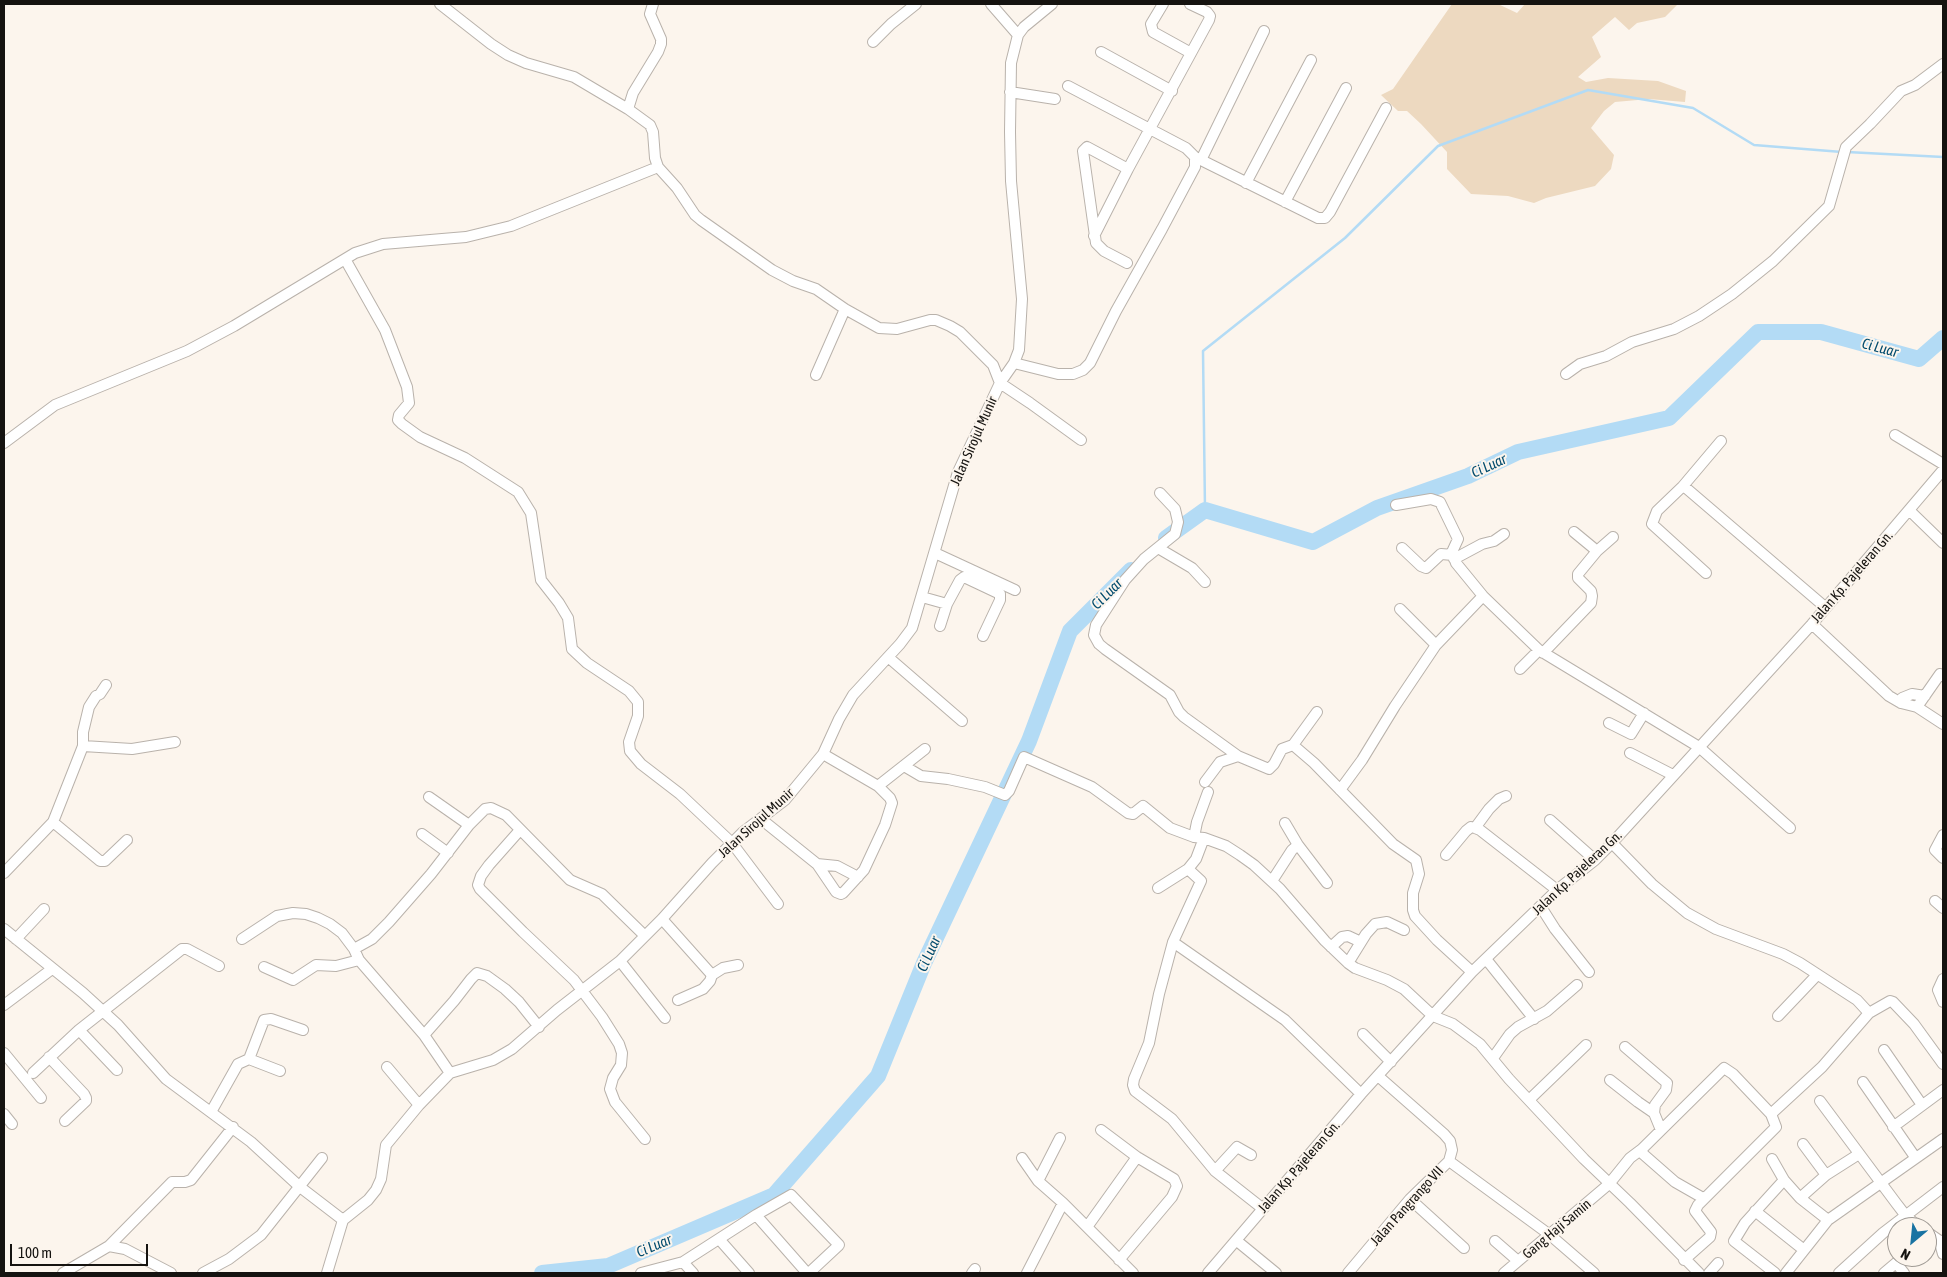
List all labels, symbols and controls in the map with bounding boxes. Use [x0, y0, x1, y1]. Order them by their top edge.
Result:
water label: Ci Luar [1860, 335, 1900, 361]
street label: Jalan Sirojul Munir [947, 394, 1001, 488]
water label: Ci Luar [1469, 450, 1509, 482]
street label: Jalan Kp. Pajeleran Gn. [1808, 528, 1896, 626]
water label: Ci Luar [1088, 575, 1126, 613]
street label: Jalan Sirojul Munir [715, 785, 797, 861]
street label: Jalan Kp. Pajeleran Gn. [1529, 827, 1625, 919]
water label: Ci Luar [913, 934, 945, 974]
street label: Jalan Kp. Pajeleran Gn. [1255, 1118, 1343, 1216]
street label: Jalan Pangrango VII [1367, 1163, 1447, 1249]
street label: Gang Haji Samin [1519, 1196, 1595, 1262]
north arrow [1887, 1217, 1937, 1267]
water label: Ci Luar [634, 1231, 674, 1261]
scale bar [12, 1234, 150, 1266]
text: 100 m [18, 1244, 52, 1261]
text: N [1898, 1245, 1913, 1263]

